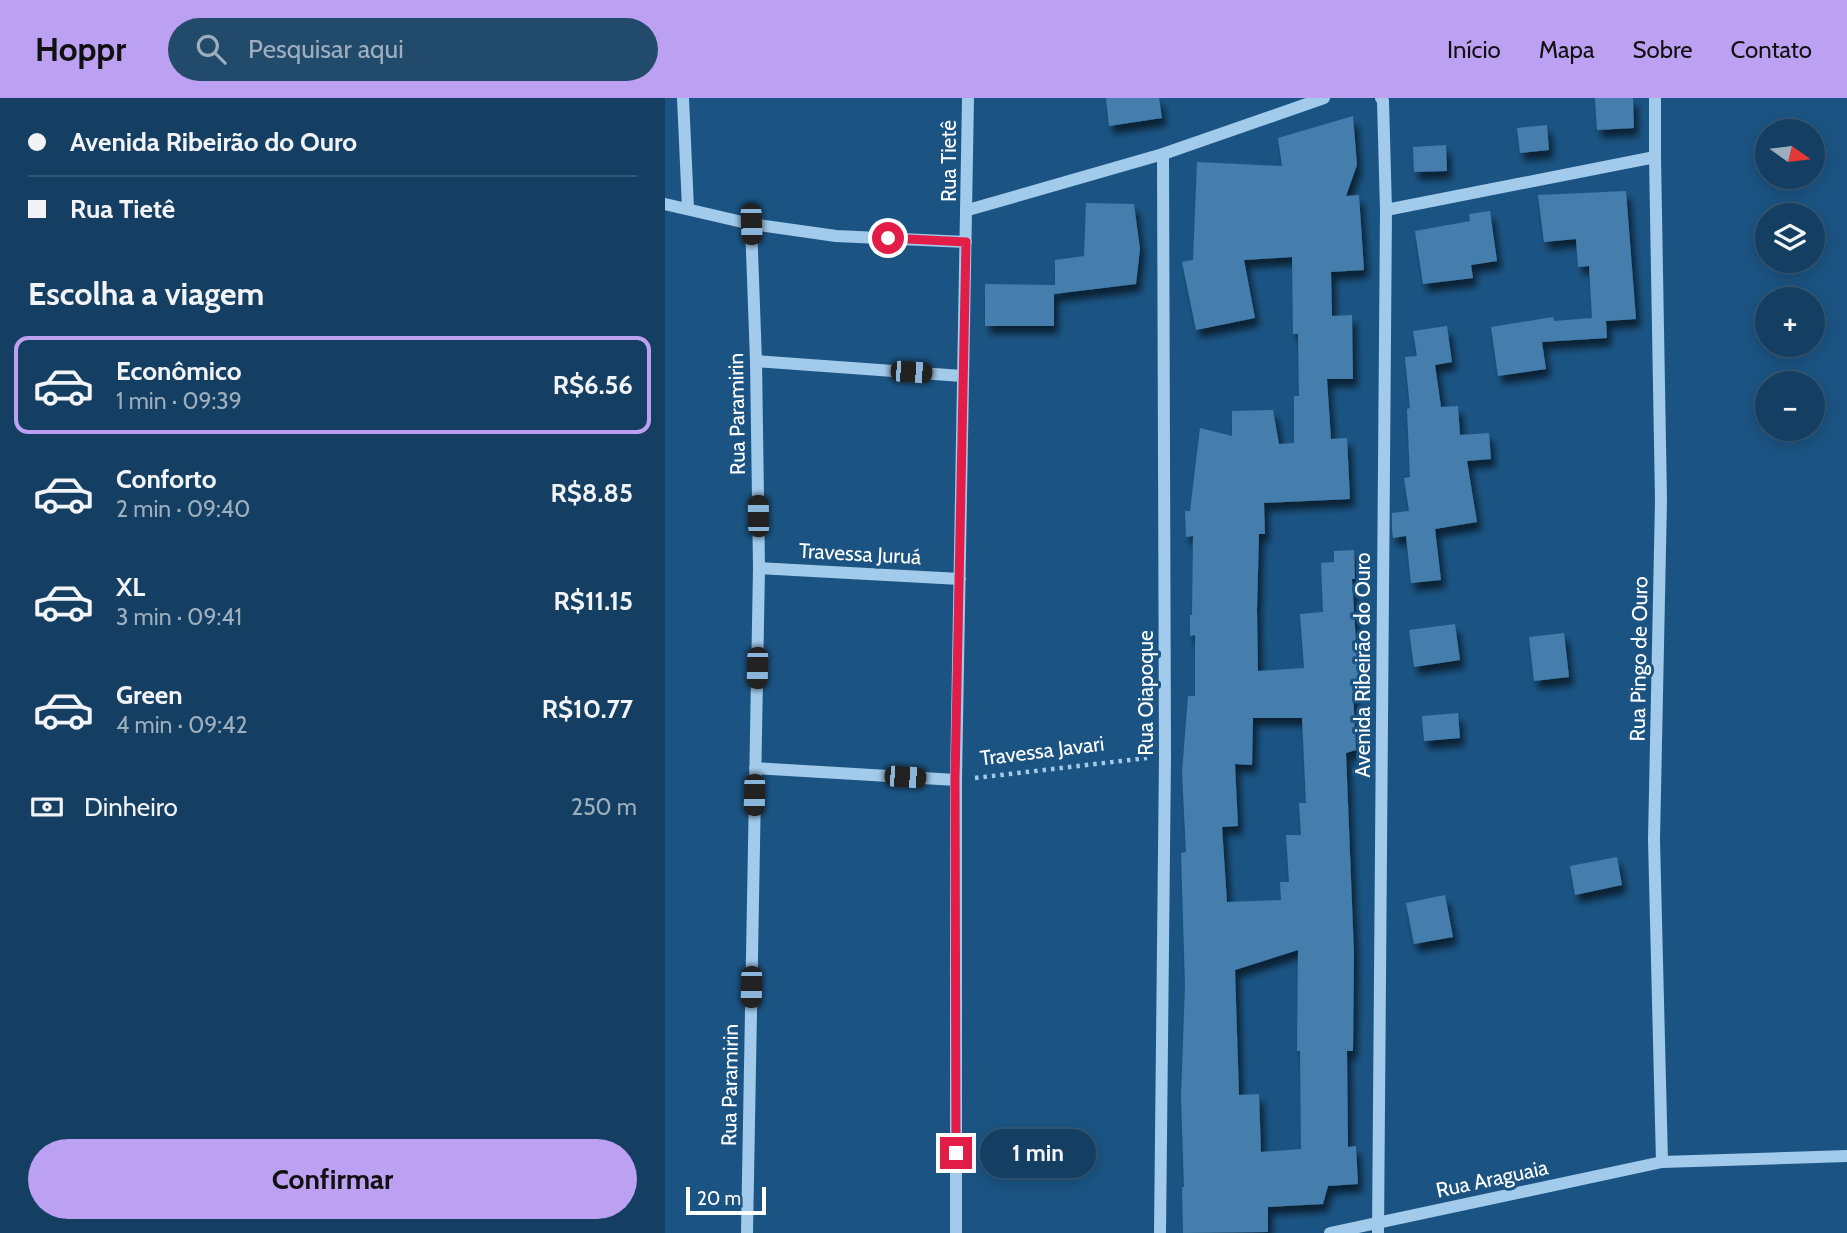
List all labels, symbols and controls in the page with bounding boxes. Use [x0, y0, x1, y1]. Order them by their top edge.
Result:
search box [168, 18, 658, 81]
text: Hoppr [35, 29, 126, 69]
icon: search [192, 30, 230, 68]
text: Pesquisar aqui [248, 33, 404, 65]
text: Início [1447, 35, 1501, 64]
text: Mapa [1539, 35, 1594, 64]
text: Sobre [1632, 35, 1693, 64]
text: Contato [1731, 35, 1812, 64]
north arrow [1755, 119, 1825, 189]
map controls [1755, 119, 1825, 441]
street label: Rua Tietê [936, 120, 961, 202]
text: Avenida Ribeirão do Ouro [70, 126, 357, 158]
text: Rua Tietê [70, 193, 175, 225]
car [740, 203, 763, 245]
button: layers [1755, 203, 1825, 273]
route start [872, 222, 904, 254]
text: Escolha a viagem [28, 274, 264, 313]
button: + [1755, 287, 1825, 357]
street label: Rua Paramirin [723, 353, 750, 475]
icon: car [32, 354, 95, 417]
text: Econômico [116, 355, 242, 387]
car [890, 360, 933, 384]
text: R$6.56 [553, 369, 633, 401]
button: − [1755, 371, 1825, 441]
text: 1 min · 09:39 [116, 387, 242, 415]
icon: car [32, 462, 95, 525]
text: Conforto [116, 463, 217, 495]
text: R$8.85 [551, 477, 633, 509]
text: 2 min · 09:40 [116, 495, 250, 523]
car [748, 495, 769, 537]
street label: Travessa Juruá [798, 538, 922, 569]
street label: Avenida Ribeirão do Ouro [1350, 552, 1375, 778]
icon: car [32, 570, 95, 633]
text: XL [116, 571, 145, 603]
street label: Rua Pingo de Ouro [1625, 576, 1652, 742]
text: R$11.15 [554, 585, 633, 617]
text: 3 min · 09:41 [116, 603, 242, 631]
street label: Rua Oiapoque [1133, 630, 1158, 756]
car [747, 647, 768, 689]
icon: car [32, 678, 95, 741]
text: Green [116, 679, 183, 711]
text: R$10.77 [542, 693, 633, 725]
text: 4 min · 09:42 [116, 711, 247, 739]
street label: Travessa Javari [978, 730, 1105, 771]
car [884, 765, 927, 789]
car [744, 774, 765, 816]
icon: cash [28, 788, 66, 826]
text: Dinheiro [84, 791, 178, 823]
text: 250 m [571, 793, 637, 821]
car [741, 966, 762, 1008]
street label: Rua Paramirin [716, 1024, 743, 1146]
callout: 1 min [981, 1128, 1096, 1178]
route end [940, 1137, 972, 1169]
button: Confirmar [28, 1139, 637, 1219]
text: 1 min [1012, 1139, 1064, 1167]
street label: Rua Araguaia [1434, 1154, 1550, 1203]
scale bar [686, 1184, 767, 1216]
text: 20 m [697, 1187, 741, 1210]

